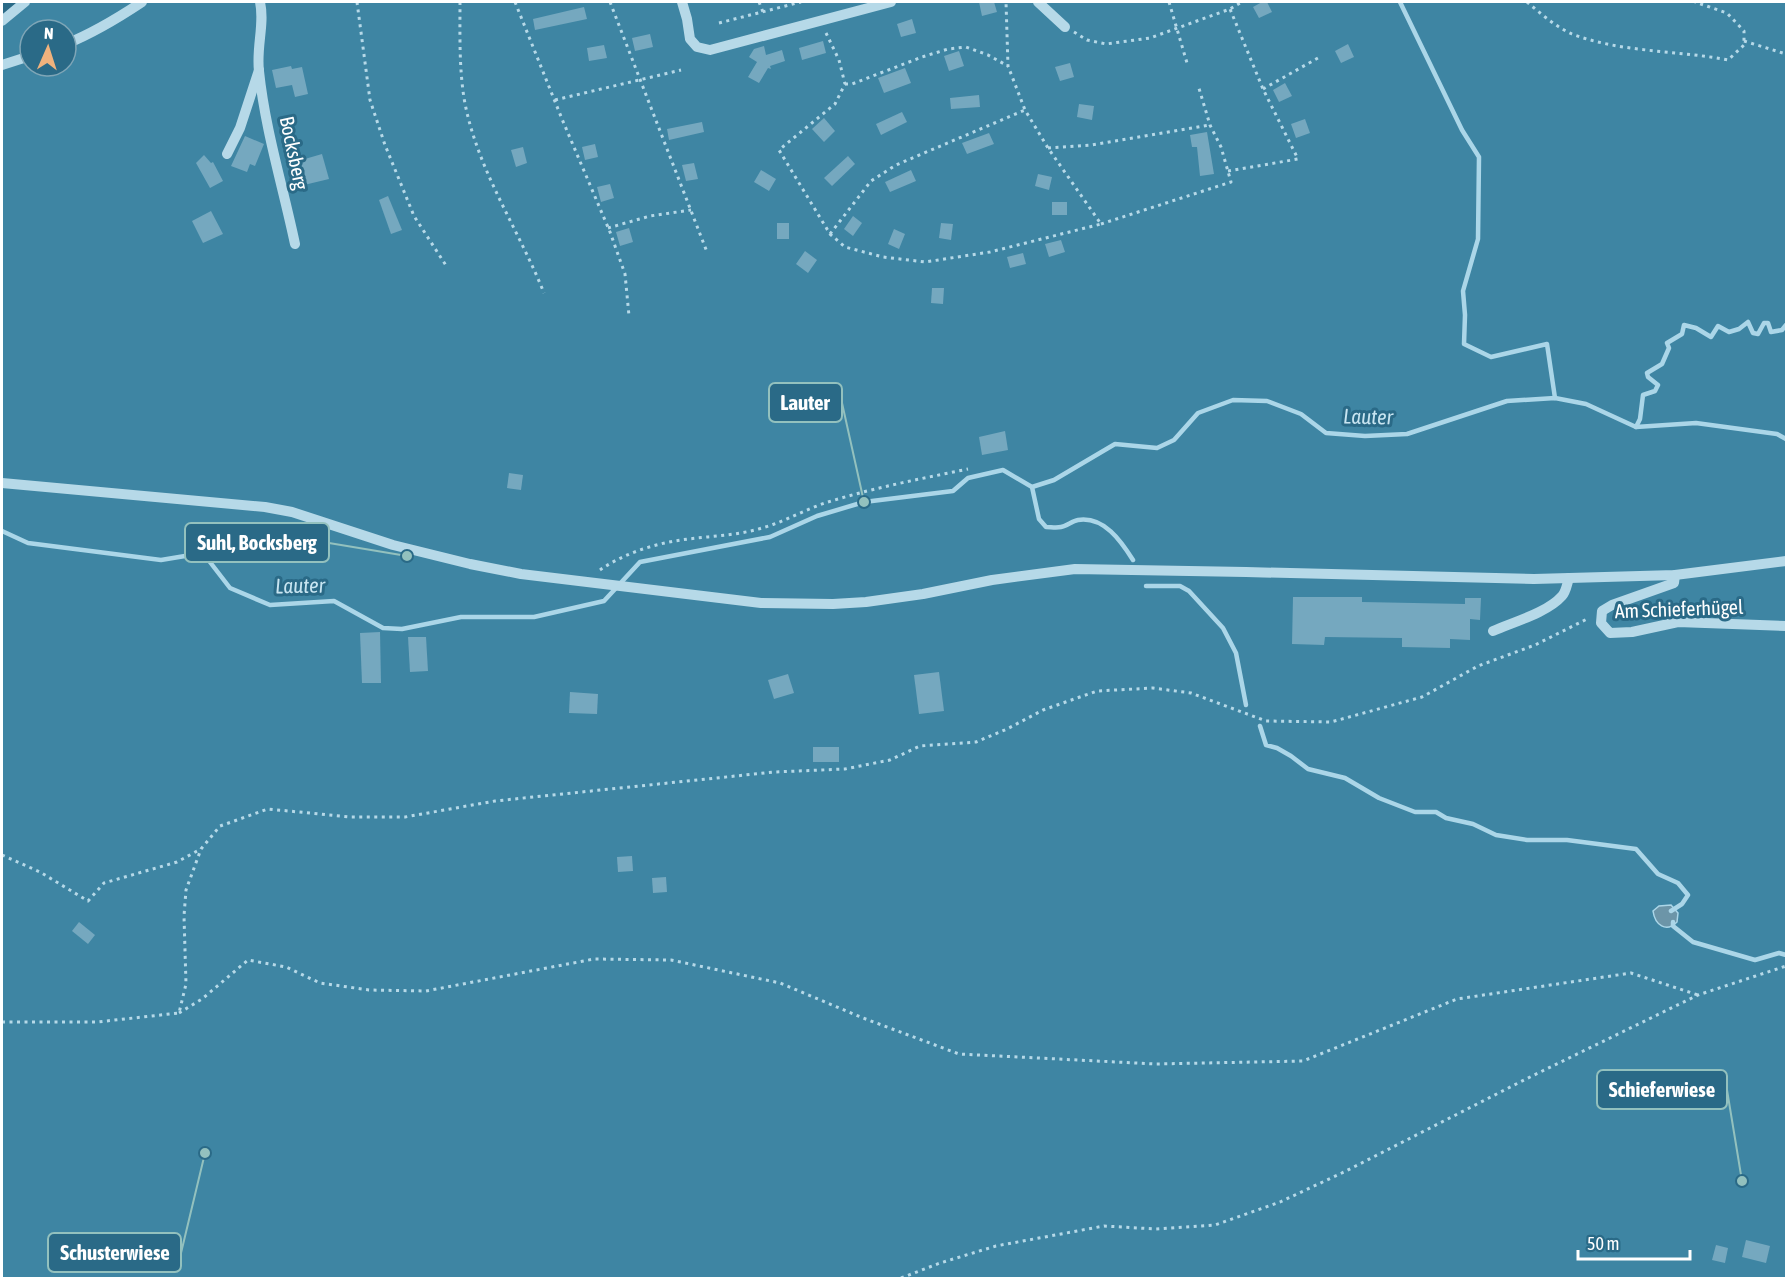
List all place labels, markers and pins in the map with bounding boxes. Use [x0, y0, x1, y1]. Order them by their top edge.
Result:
callout: Lauter [769, 383, 842, 422]
callout: Suhl, Bocksberg [185, 523, 329, 562]
callout: Schieferwiese [1597, 1070, 1727, 1109]
callout: Schusterwiese [48, 1233, 181, 1272]

